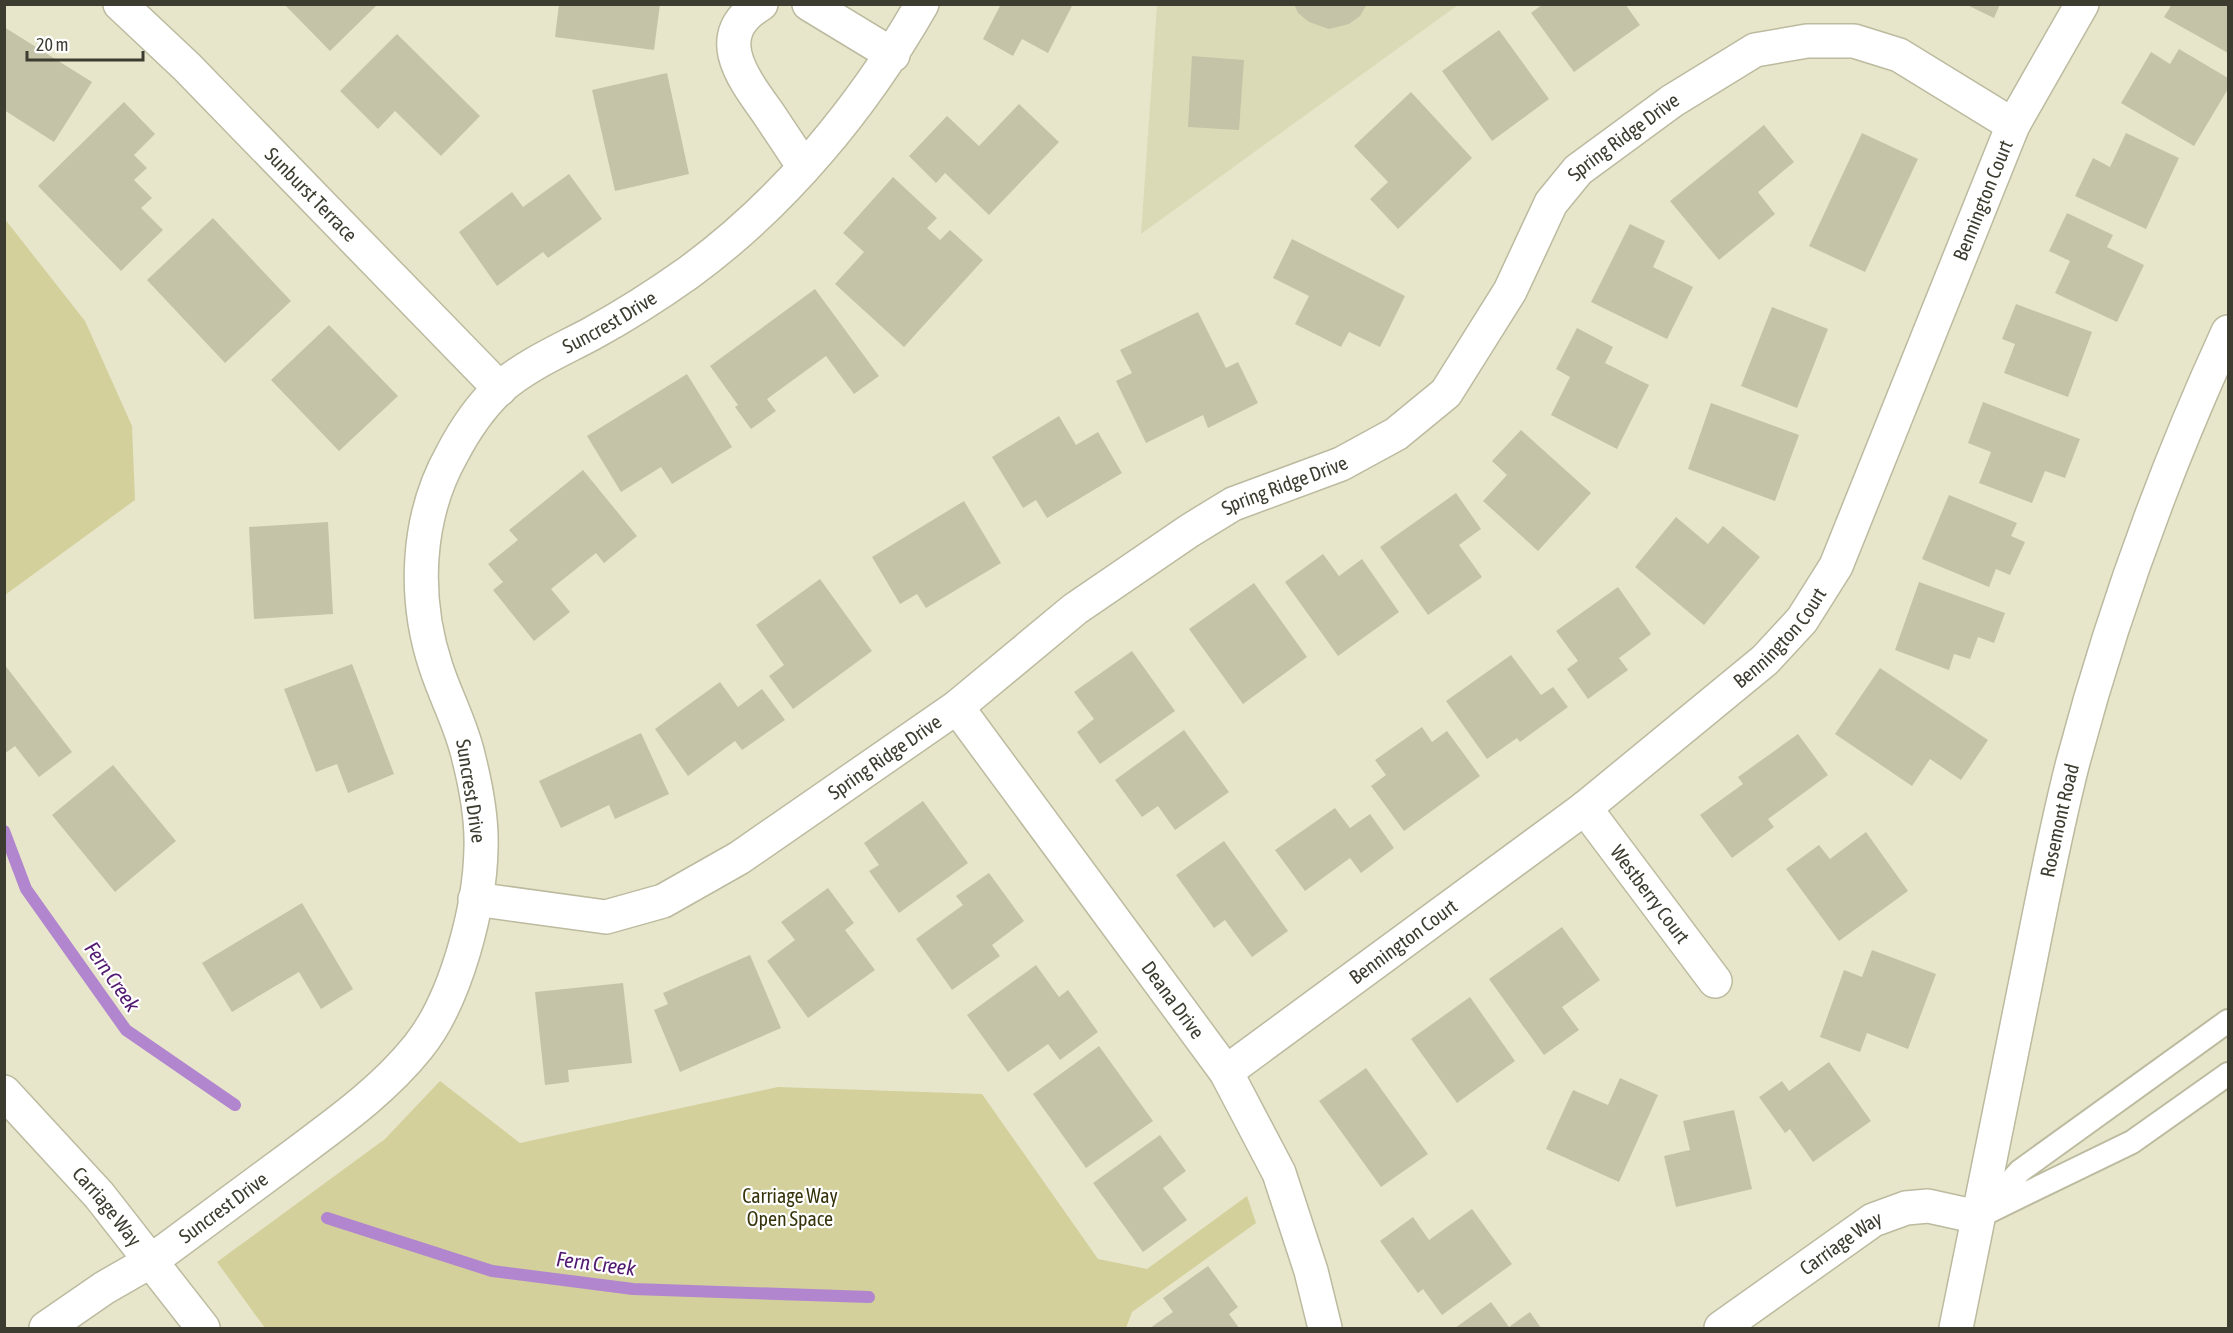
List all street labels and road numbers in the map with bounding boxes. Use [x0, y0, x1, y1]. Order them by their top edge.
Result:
street label: Spring Ridge Drive [1562, 88, 1683, 185]
street label: Bennington Court [1948, 136, 2017, 264]
street label: Sunburst Terrace [261, 142, 362, 246]
street label: Suncrest Drive [558, 286, 661, 358]
street label: Spring Ridge Drive [1217, 451, 1352, 519]
street label: Bennington Court [1728, 583, 1831, 692]
street label: Spring Ridge Drive [823, 709, 945, 804]
street label: Suncrest Drive [452, 738, 491, 844]
street label: Rosemont Road [2035, 761, 2083, 879]
street label: Westberry Court [1606, 840, 1695, 948]
street label: Bennington Court [1345, 894, 1461, 988]
street label: Deana Drive [1137, 957, 1209, 1043]
street label: Carriage Way [68, 1162, 146, 1250]
street label: Suncrest Drive [174, 1167, 272, 1247]
street label: Carriage Way [1795, 1206, 1885, 1279]

